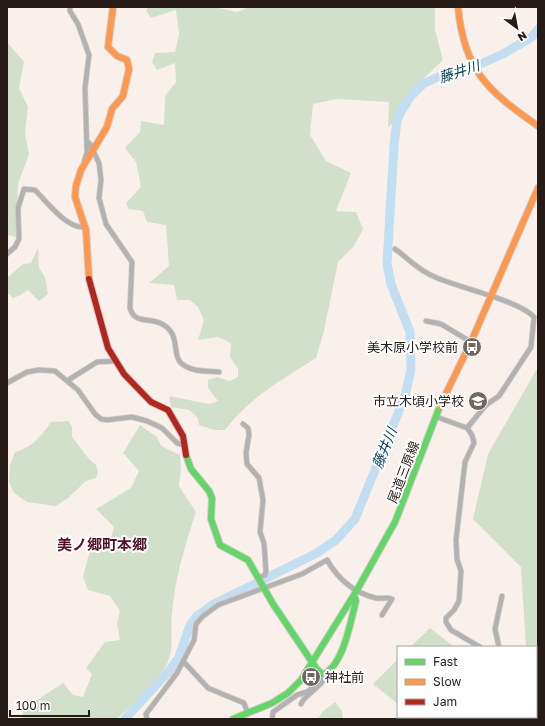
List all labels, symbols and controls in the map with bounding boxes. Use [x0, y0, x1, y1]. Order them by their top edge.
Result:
north arrow [497, 8, 537, 48]
text: N [516, 29, 530, 45]
water label: 藤井川 [436, 56, 484, 86]
bus stop icon: 美木原小学校前 [461, 336, 483, 358]
place label: 美木原小学校前 [367, 339, 458, 355]
school or university icon: 市立木頃小学校 [467, 390, 489, 412]
place label: 市立木頃小学校 [373, 393, 464, 409]
water label: 藤井川 [368, 423, 400, 471]
street label: 尾道三原線 [384, 439, 422, 505]
district label: 美ノ郷町本郷 [57, 535, 147, 553]
legend [397, 646, 537, 718]
text: Fast [433, 654, 458, 669]
bus stop icon: 神社前 [300, 666, 322, 688]
place label: 神社前 [325, 669, 364, 685]
text: Slow [433, 674, 461, 689]
scale bar [10, 692, 89, 718]
text: Jam [433, 694, 457, 709]
text: 100 m [16, 698, 50, 713]

